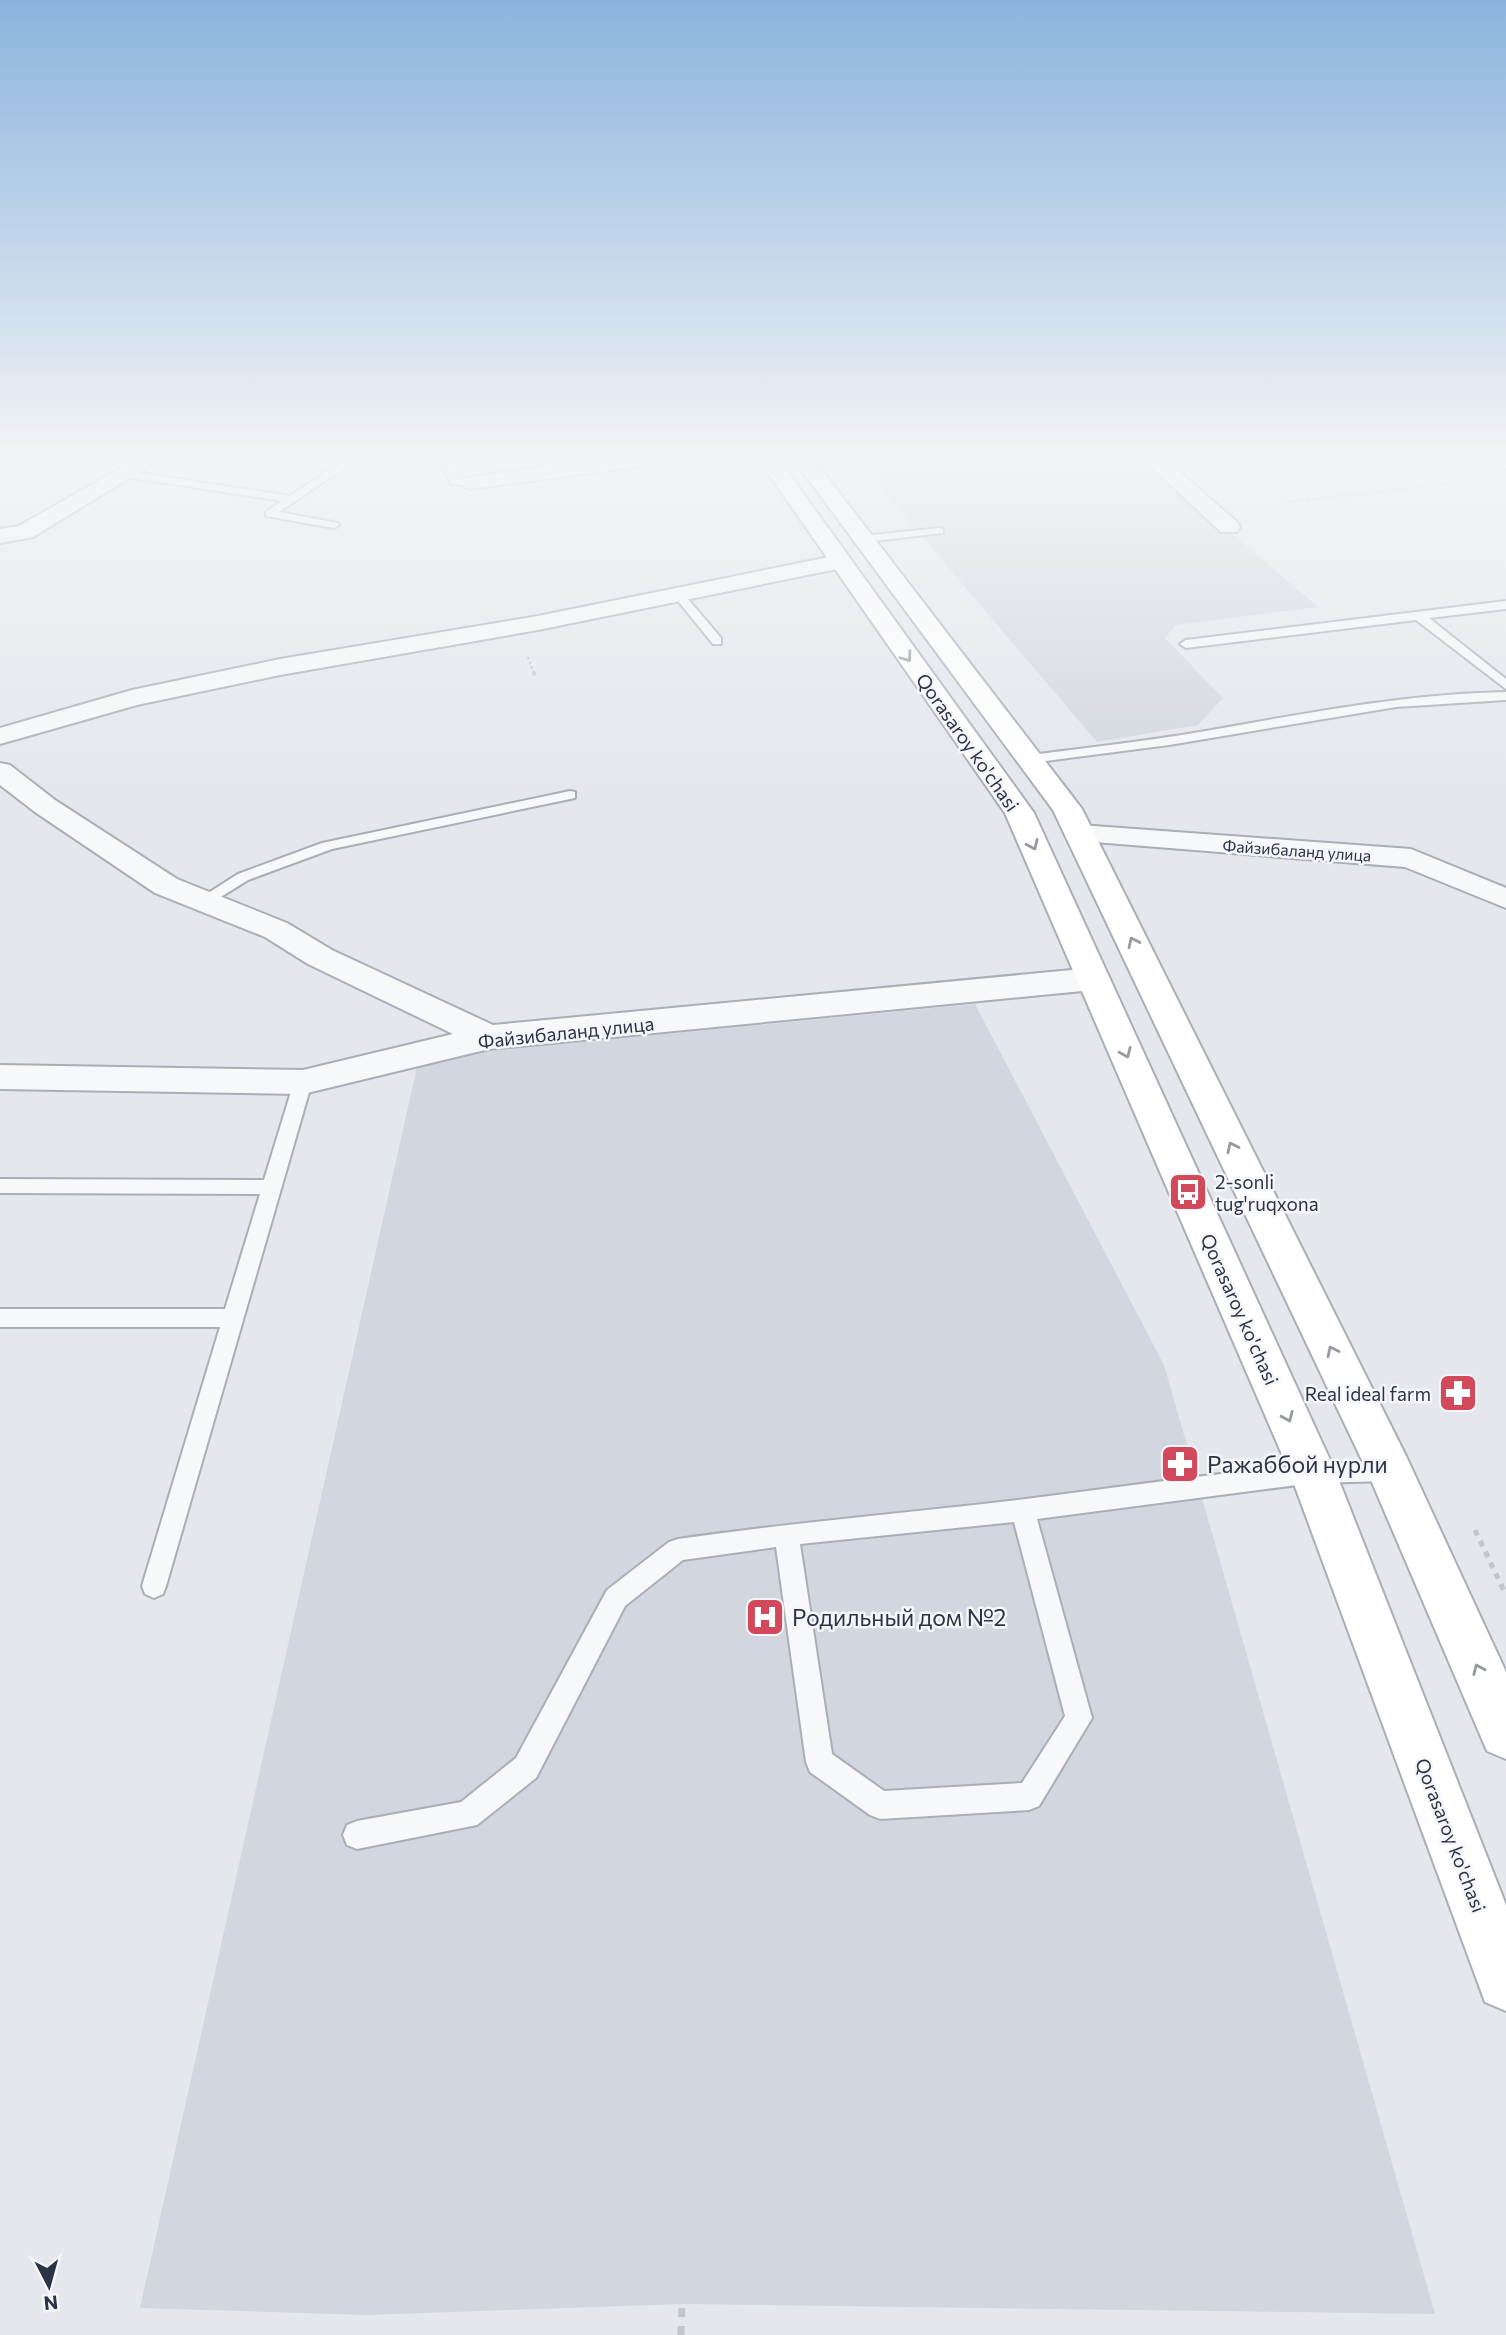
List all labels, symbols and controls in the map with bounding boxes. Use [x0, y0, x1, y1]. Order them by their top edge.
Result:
one-way arrow [898, 649, 911, 662]
street label: Qorasaroy ko'chasi [912, 668, 1024, 816]
street label: Файзибаланд улица [1222, 835, 1372, 865]
one-way arrow [1025, 838, 1039, 850]
one-way arrow [1127, 937, 1141, 949]
street label: Файзибаланд улица [477, 1011, 655, 1053]
one-way arrow [1118, 1046, 1132, 1058]
one-way arrow [1227, 1142, 1241, 1154]
place label: 2-sonli tug'ruqxona [1215, 1170, 1319, 1215]
bus stop icon: 2-sonli tug'ruqxona [1167, 1171, 1209, 1213]
street label: Qorasaroy ko'chasi [1196, 1230, 1284, 1388]
one-way arrow [1326, 1346, 1340, 1358]
pharmacy icon: Real ideal farm [1437, 1372, 1479, 1414]
place label: Real ideal farm [1305, 1382, 1431, 1405]
one-way arrow [1280, 1410, 1294, 1422]
pharmacy icon: Ражаббой нурли [1159, 1443, 1201, 1485]
place label: Ражаббой нурли [1207, 1450, 1388, 1478]
hospital icon: Родильный дом №2 [744, 1596, 786, 1638]
place label: Родильный дом №2 [792, 1603, 1006, 1631]
one-way arrow [1472, 1664, 1486, 1676]
street label: Qorasaroy ko'chasi [1411, 1755, 1491, 1915]
north arrow [14, 2251, 84, 2321]
text: N [43, 2291, 59, 2316]

